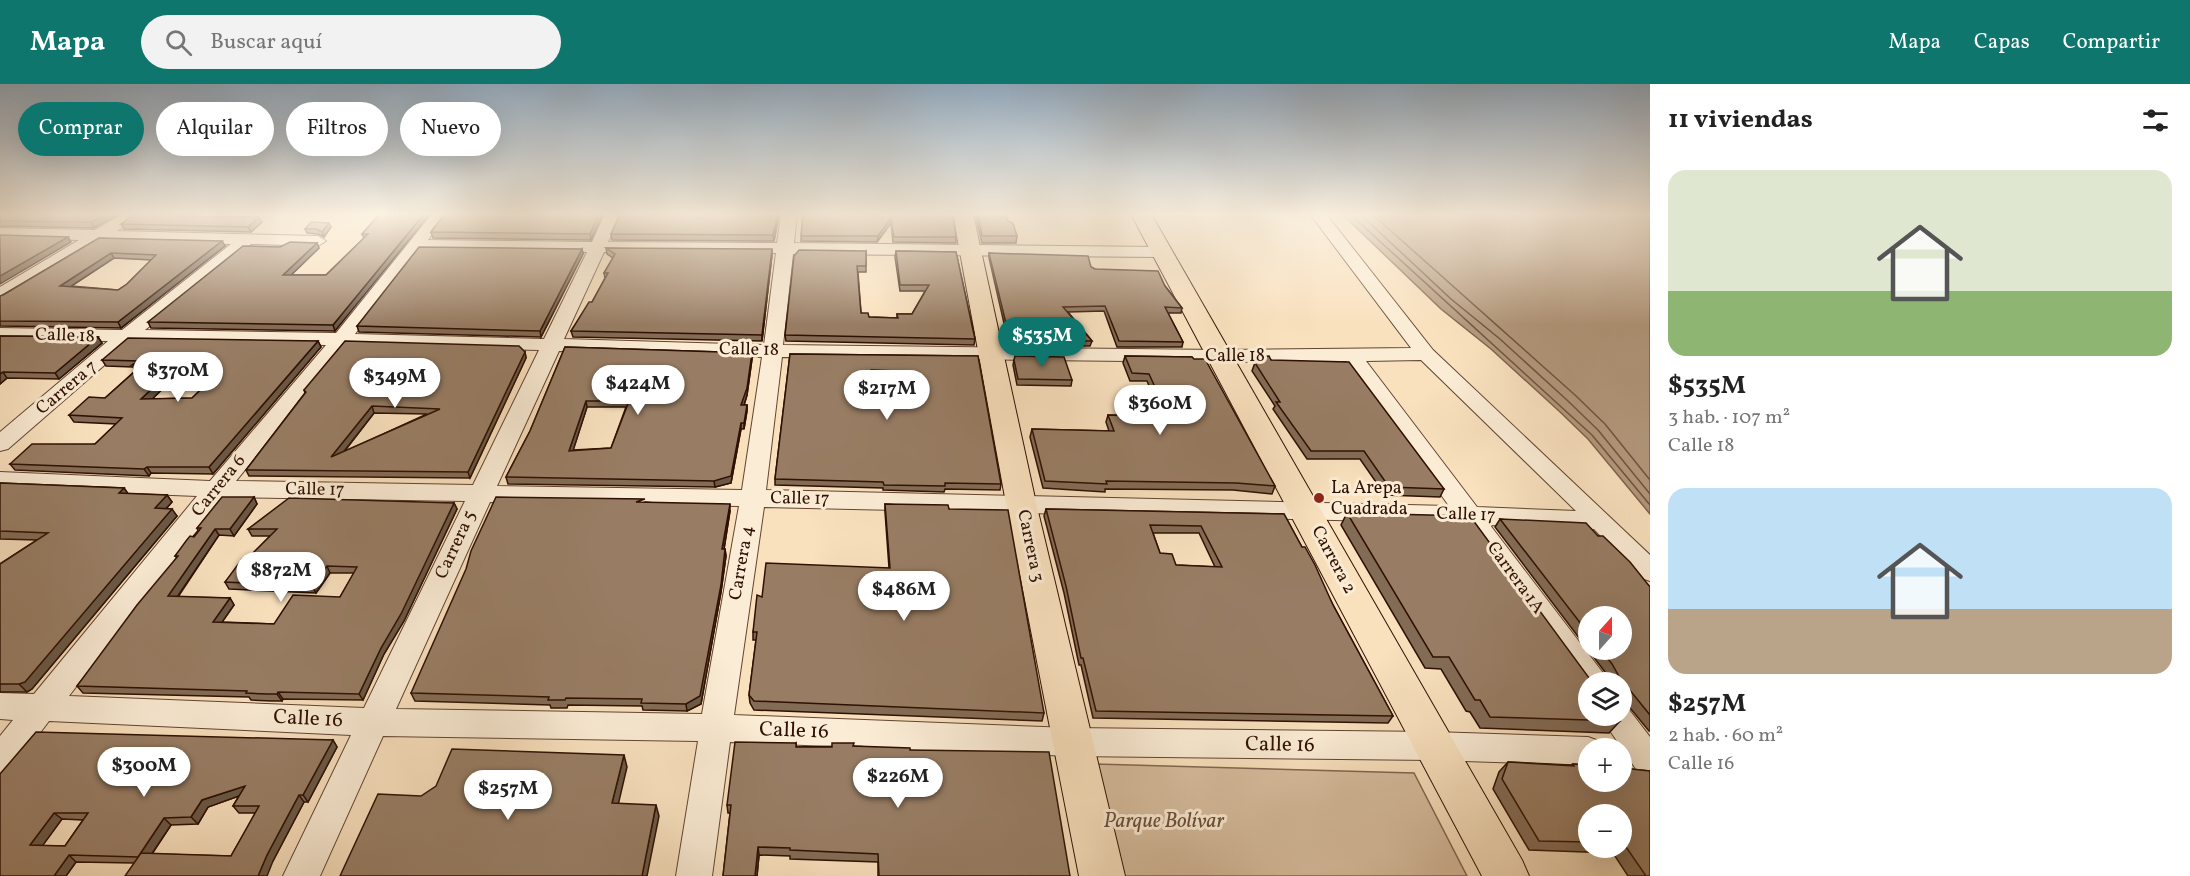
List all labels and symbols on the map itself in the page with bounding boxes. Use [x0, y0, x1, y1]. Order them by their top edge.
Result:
pin: $535M [1000, 317, 1084, 368]
street label: Calle 18 [35, 322, 95, 350]
street label: Calle 18 [719, 337, 779, 363]
street label: Calle 18 [1205, 344, 1265, 369]
pin: $370M [136, 352, 220, 403]
street label: Carrera 7 [31, 355, 103, 421]
pin: $349M [353, 358, 437, 409]
pin: $424M [596, 365, 680, 416]
pin: $217M [845, 370, 929, 421]
pin: $360M [1118, 385, 1202, 436]
street label: Carrera 6 [186, 450, 252, 522]
place label: La Arepa Cuadrada [1331, 476, 1408, 522]
street label: Calle 17 [285, 477, 345, 503]
street label: Calle 17 [770, 486, 830, 512]
marker: La Arepa Cuadrada [1312, 491, 1326, 505]
street label: Calle 17 [1436, 501, 1496, 529]
street label: Carrera 5 [429, 507, 483, 583]
street label: Carrera 3 [1010, 507, 1050, 585]
street label: Carrera 2 [1305, 521, 1361, 599]
street label: Carrera 4 [723, 524, 761, 602]
street label: Carrera 1A [1480, 537, 1550, 620]
pin: $872M [239, 552, 323, 603]
pin: $486M [862, 571, 946, 622]
north arrow [1578, 606, 1632, 660]
street label: Calle 16 [272, 703, 344, 735]
street label: Calle 16 [759, 715, 829, 747]
street label: Calle 16 [1245, 730, 1315, 760]
pin: $300M [102, 747, 186, 798]
pin: $226M [856, 758, 940, 809]
pin: $257M [466, 770, 550, 821]
park label: Parque Bolívar [1104, 807, 1225, 836]

